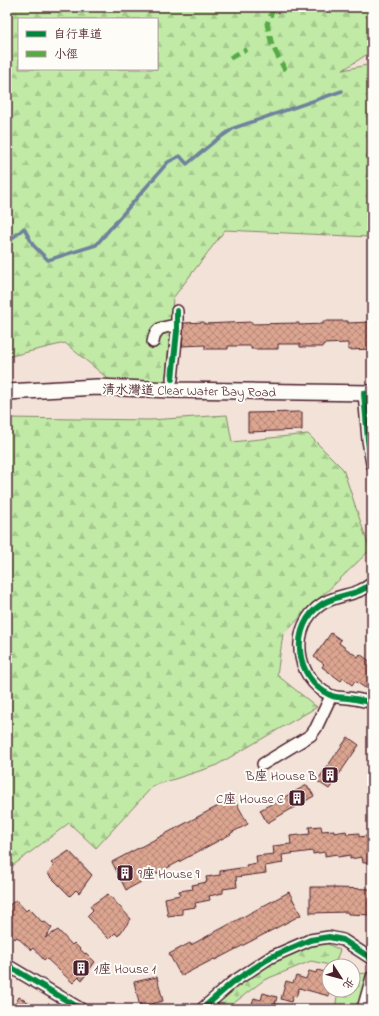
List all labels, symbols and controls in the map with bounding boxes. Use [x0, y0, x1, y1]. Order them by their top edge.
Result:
legend [18, 18, 158, 70]
text: 自行車道 [54, 26, 102, 44]
text: 小徑 [54, 46, 78, 64]
street label: 清水灣道 Clear Water Bay Road [102, 380, 277, 404]
building icon: B座 House B [320, 765, 340, 785]
place label: B座 House B [245, 767, 317, 786]
building icon: C座 House C [287, 788, 307, 808]
place label: C座 House C [216, 790, 284, 809]
building icon: 9座 House 9 [115, 863, 135, 883]
place label: 9座 House 9 [138, 865, 200, 884]
building icon: 1座 House 1 [71, 958, 91, 978]
north arrow [321, 958, 361, 998]
place label: 1座 House 1 [94, 960, 156, 979]
text: 北 [339, 974, 358, 992]

